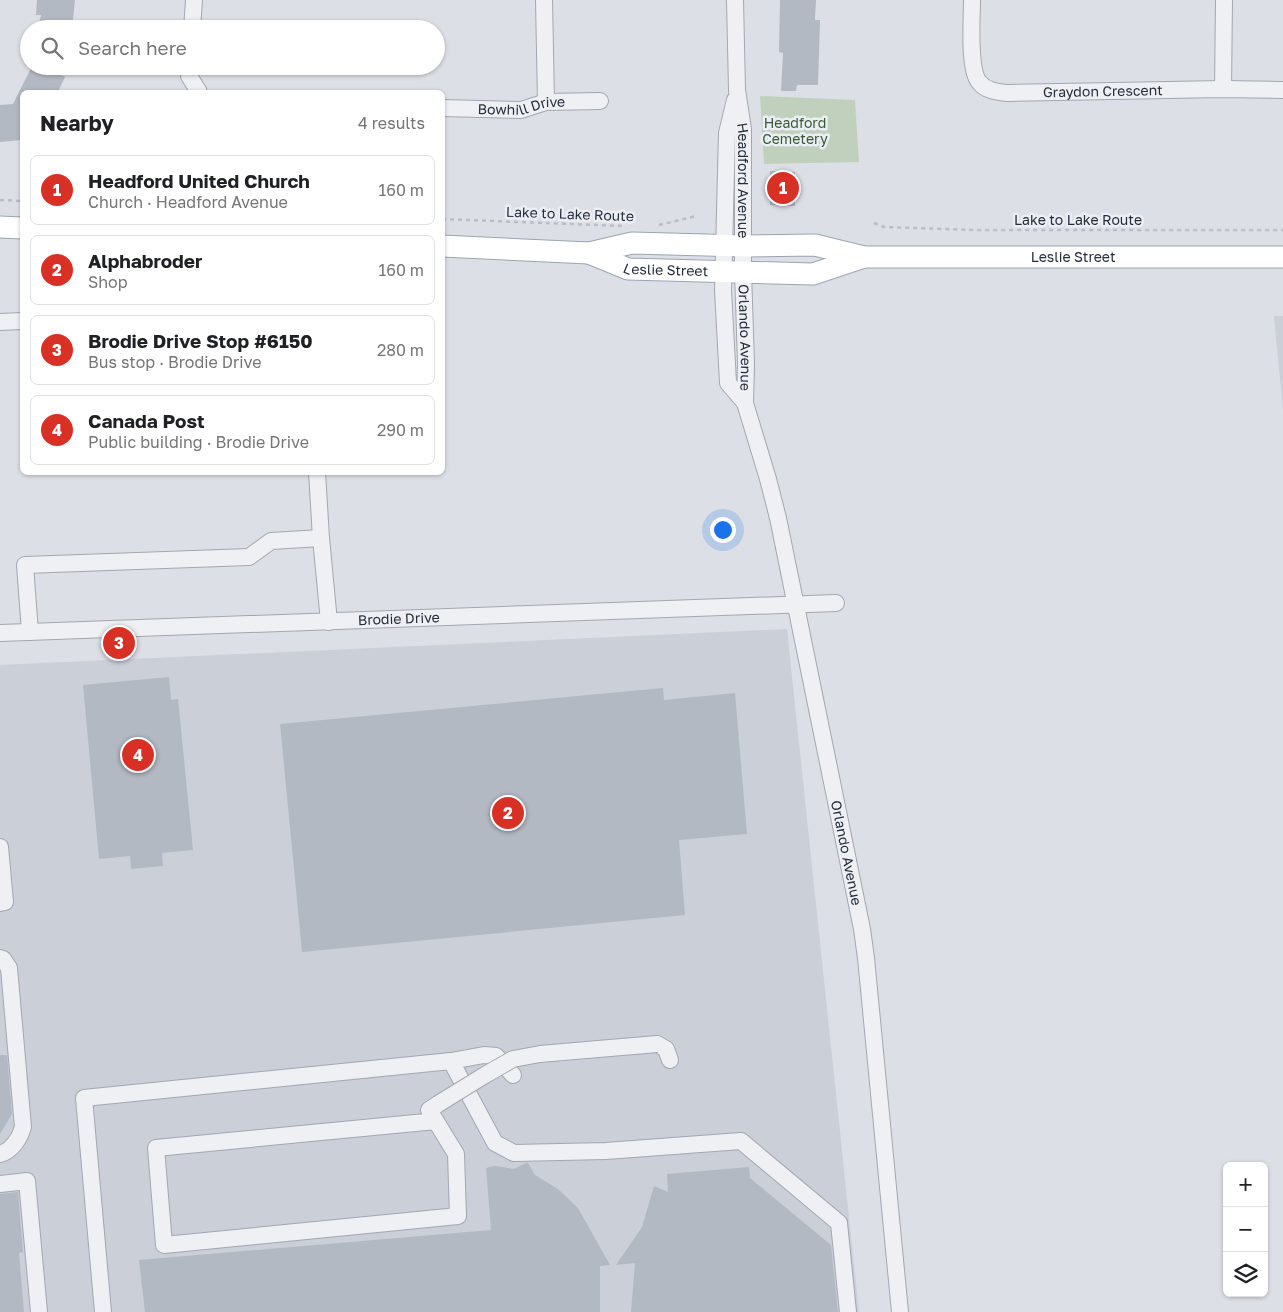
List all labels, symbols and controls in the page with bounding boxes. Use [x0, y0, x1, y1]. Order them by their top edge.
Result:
search box [20, 20, 445, 75]
icon: search [38, 34, 66, 62]
text: Search here [78, 36, 187, 59]
street label: Graydon Crescent [1043, 81, 1163, 100]
street label: Bowhill Drive [477, 93, 565, 118]
text: Nearby [40, 110, 114, 136]
text: 4 results [358, 113, 425, 133]
park label: Headford Cemetery [762, 114, 828, 147]
street label: Headford Avenue [734, 121, 753, 238]
text: Headford United Church [88, 169, 310, 192]
pin: 1 [767, 169, 799, 207]
text: 1 [53, 180, 61, 200]
text: 160 m [378, 180, 424, 200]
text: Church · Headford Avenue [88, 192, 288, 212]
street label: Lake to Lake Route [506, 203, 634, 224]
street label: Lake to Lake Route [1014, 211, 1142, 228]
street label: Leslie Street [1031, 248, 1116, 265]
text: Alphabroder [88, 249, 202, 272]
street label: Leslie Street [621, 259, 708, 279]
text: 2 [52, 260, 62, 280]
text: 160 m [378, 260, 424, 280]
text: Shop [88, 272, 128, 292]
street label: Orlando Avenue [735, 284, 755, 391]
text: Brodie Drive Stop #6150 [88, 329, 313, 352]
text: 3 [52, 340, 62, 360]
text: 280 m [377, 340, 424, 360]
text: Bus stop · Brodie Drive [88, 352, 261, 372]
text: Canada Post [88, 409, 205, 432]
text: 4 [52, 420, 62, 440]
text: 290 m [377, 420, 424, 440]
text: Public building · Brodie Drive [88, 432, 309, 452]
your location [710, 517, 736, 543]
street label: Brodie Drive [358, 608, 440, 628]
pin: 3 [103, 624, 135, 662]
pin: 4 [122, 736, 154, 774]
pin: 2 [492, 794, 524, 832]
street label: Orlando Avenue [828, 799, 866, 907]
map controls [1223, 1162, 1268, 1297]
button: + [1223, 1162, 1268, 1207]
button: − [1223, 1207, 1268, 1252]
button: layers [1223, 1252, 1268, 1297]

